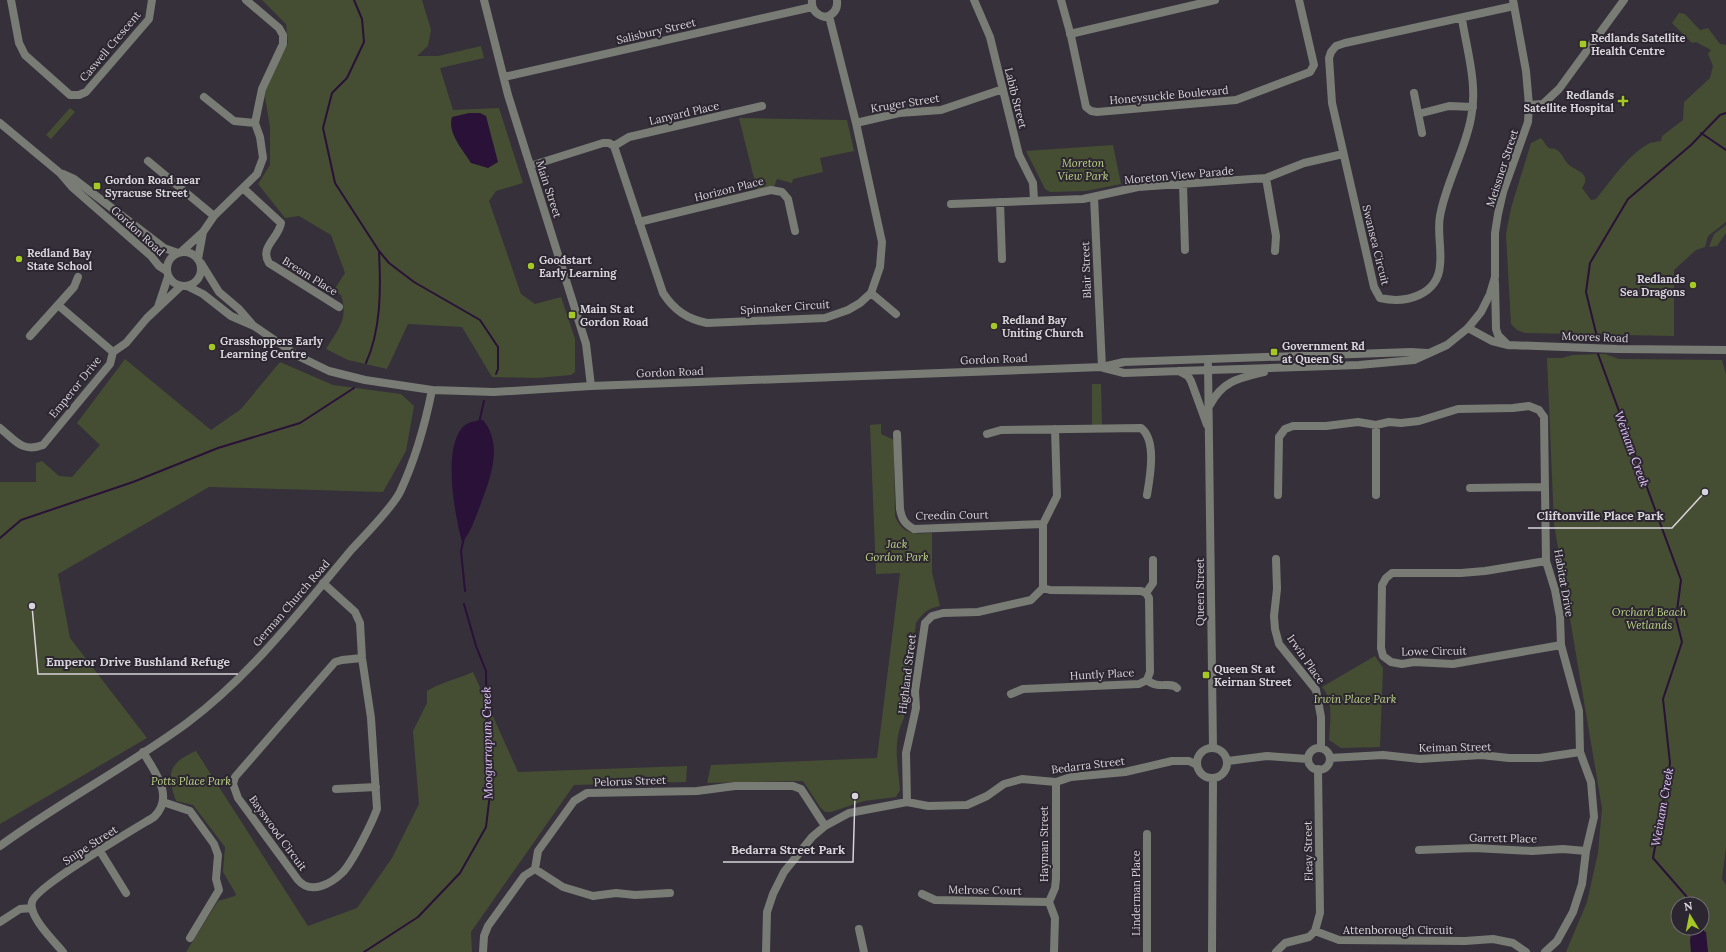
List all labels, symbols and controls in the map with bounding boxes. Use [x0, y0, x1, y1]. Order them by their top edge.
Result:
street label: Caswell Crescent [76, 7, 144, 84]
street label: Salisbury Street [615, 15, 698, 47]
place label: Redlands Satellite Health Centre [1591, 31, 1686, 58]
marker: Redlands Satellite Health Centre [1578, 39, 1588, 49]
street label: Labib Street [1002, 66, 1031, 131]
street label: Honeysuckle Boulevard [1109, 83, 1230, 107]
place label: Redlands Satellite Hospital [1523, 88, 1615, 115]
street label: Kruger Street [869, 91, 941, 115]
marker: Redlands Satellite Hospital [1617, 95, 1629, 107]
street label: Lanyard Place [648, 98, 720, 128]
street label: Meissner Street [1483, 127, 1521, 209]
park label: Moreton View Park [1058, 156, 1109, 183]
street label: Main Street [533, 158, 565, 220]
street label: Moreton View Parade [1124, 163, 1235, 187]
place label: Gordon Road near Syracuse Street [105, 173, 201, 200]
street label: Horizon Place [693, 174, 765, 204]
marker: Gordon Road near Syracuse Street [92, 181, 102, 191]
street label: Gordon Road [108, 203, 168, 259]
street label: Swansea Circuit [1359, 203, 1393, 287]
street label: Blair Street [1078, 240, 1094, 299]
place label: Redland Bay State School [27, 246, 93, 273]
street label: Bream Place [280, 253, 340, 299]
place label: Goodstart Early Learning [539, 253, 617, 280]
marker: Redland Bay State School [14, 254, 24, 264]
marker: Goodstart Early Learning [526, 261, 536, 271]
place label: Redlands Sea Dragons [1620, 272, 1685, 299]
marker: Redlands Sea Dragons [1688, 280, 1698, 290]
street label: Spinnaker Circuit [740, 297, 831, 317]
place label: Main St at Gordon Road [580, 302, 649, 329]
marker: Main St at Gordon Road [567, 310, 577, 320]
place label: Redland Bay Uniting Church [1002, 313, 1084, 340]
marker: Redland Bay Uniting Church [989, 321, 999, 331]
street label: Moores Road [1561, 329, 1629, 345]
place label: Grasshoppers Early Learning Centre [220, 334, 324, 361]
place label: Government Rd at Queen St [1282, 339, 1365, 366]
marker: Grasshoppers Early Learning Centre [207, 342, 217, 352]
marker: Government Rd at Queen St [1269, 347, 1279, 357]
street label: Gordon Road [960, 351, 1028, 367]
street label: Emperor Drive [46, 353, 104, 421]
street label: Gordon Road [636, 364, 704, 380]
water label: Weinam Creek [1611, 409, 1653, 489]
callout: Cliftonville Place Park [1528, 504, 1672, 528]
street label: Creedin Court [915, 507, 989, 523]
text: Cliftonville Place Park [1536, 508, 1664, 523]
park label: Jack Gordon Park [865, 537, 929, 564]
street label: Habitat Drive [1551, 548, 1577, 618]
street label: German Church Road [249, 556, 333, 649]
street label: Queen Street [1193, 557, 1207, 626]
park label: Orchard Beach Wetlands [1612, 605, 1687, 632]
street label: Highland Street [895, 632, 919, 715]
street label: Irwin Place [1284, 632, 1328, 686]
street label: Lowe Circuit [1401, 643, 1468, 659]
callout: Emperor Drive Bushland Refuge [38, 650, 238, 674]
text: Emperor Drive Bushland Refuge [46, 654, 231, 669]
place label: Queen St at Keirnan Street [1214, 662, 1292, 689]
street label: Huntly Place [1069, 665, 1135, 683]
marker: Queen St at Keirnan Street [1201, 670, 1211, 680]
water label: Moogurrapum Creek [479, 686, 495, 800]
park label: Irwin Place Park [1314, 692, 1397, 706]
street label: Keiman Street [1419, 739, 1492, 755]
street label: Bedarra Street [1050, 753, 1126, 776]
water label: Weinam Creek [1648, 766, 1676, 848]
street label: Pelorus Street [594, 773, 667, 789]
park label: Potts Place Park [151, 774, 231, 788]
street label: Bayswood Circuit [246, 793, 310, 874]
street label: Hayman Street [1037, 805, 1051, 882]
street label: Fleay Street [1300, 820, 1316, 881]
street label: Snipe Street [60, 822, 121, 868]
street label: Garrett Place [1469, 830, 1537, 846]
callout: Bedarra Street Park [723, 838, 853, 862]
text: Bedarra Street Park [731, 842, 845, 857]
street label: Linderman Place [1129, 850, 1143, 936]
street label: Melrose Court [948, 882, 1023, 898]
north arrow [1670, 896, 1710, 936]
text: N [1683, 898, 1694, 914]
street label: Attenborough Circuit [1342, 923, 1454, 937]

